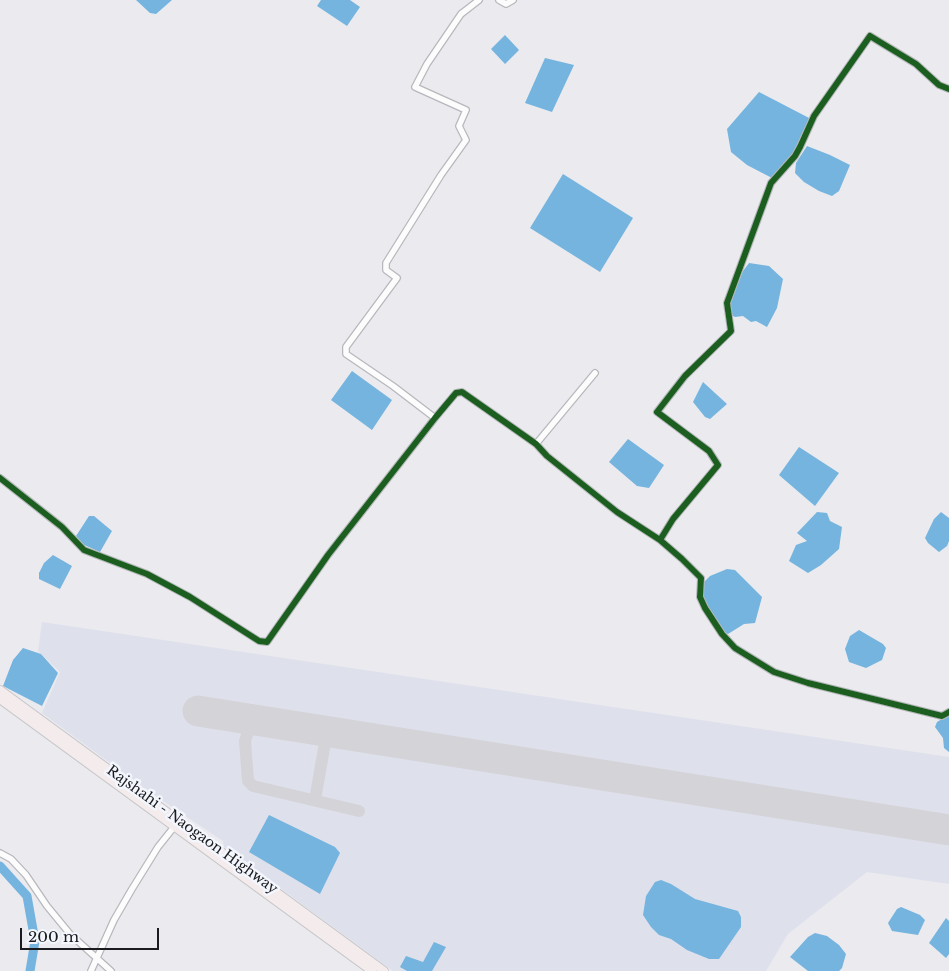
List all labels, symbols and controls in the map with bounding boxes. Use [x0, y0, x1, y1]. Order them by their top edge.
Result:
street label: Rajshahi - Naogaon Highway [103, 762, 281, 898]
scale bar [22, 918, 161, 950]
text: 200 m [28, 927, 79, 946]

